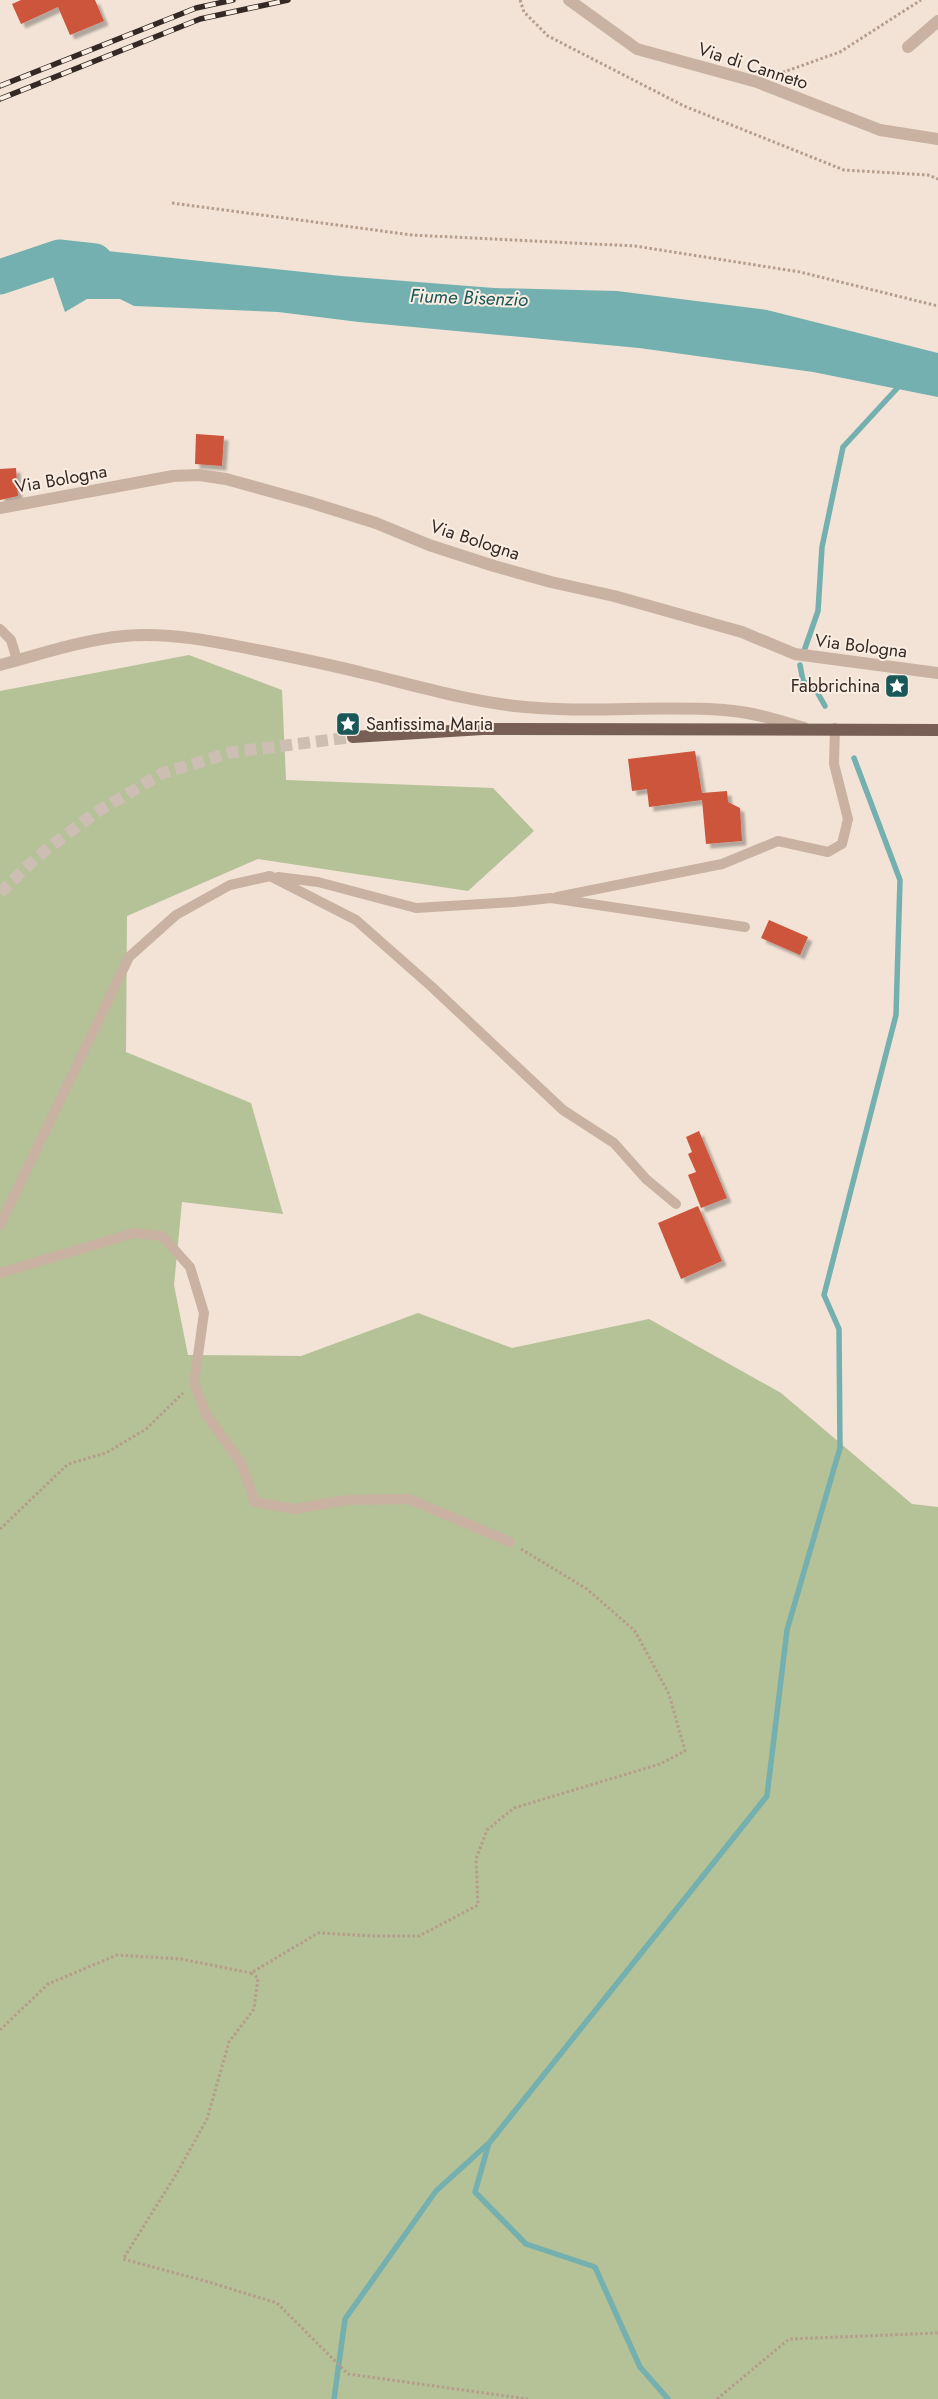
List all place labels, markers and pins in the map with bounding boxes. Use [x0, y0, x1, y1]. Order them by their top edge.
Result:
place label: Fabbrichina [791, 673, 880, 699]
place icon: Fabbrichina [884, 673, 910, 699]
place icon: Santissima Maria [335, 711, 361, 737]
place label: Santissima Maria [366, 711, 493, 737]

